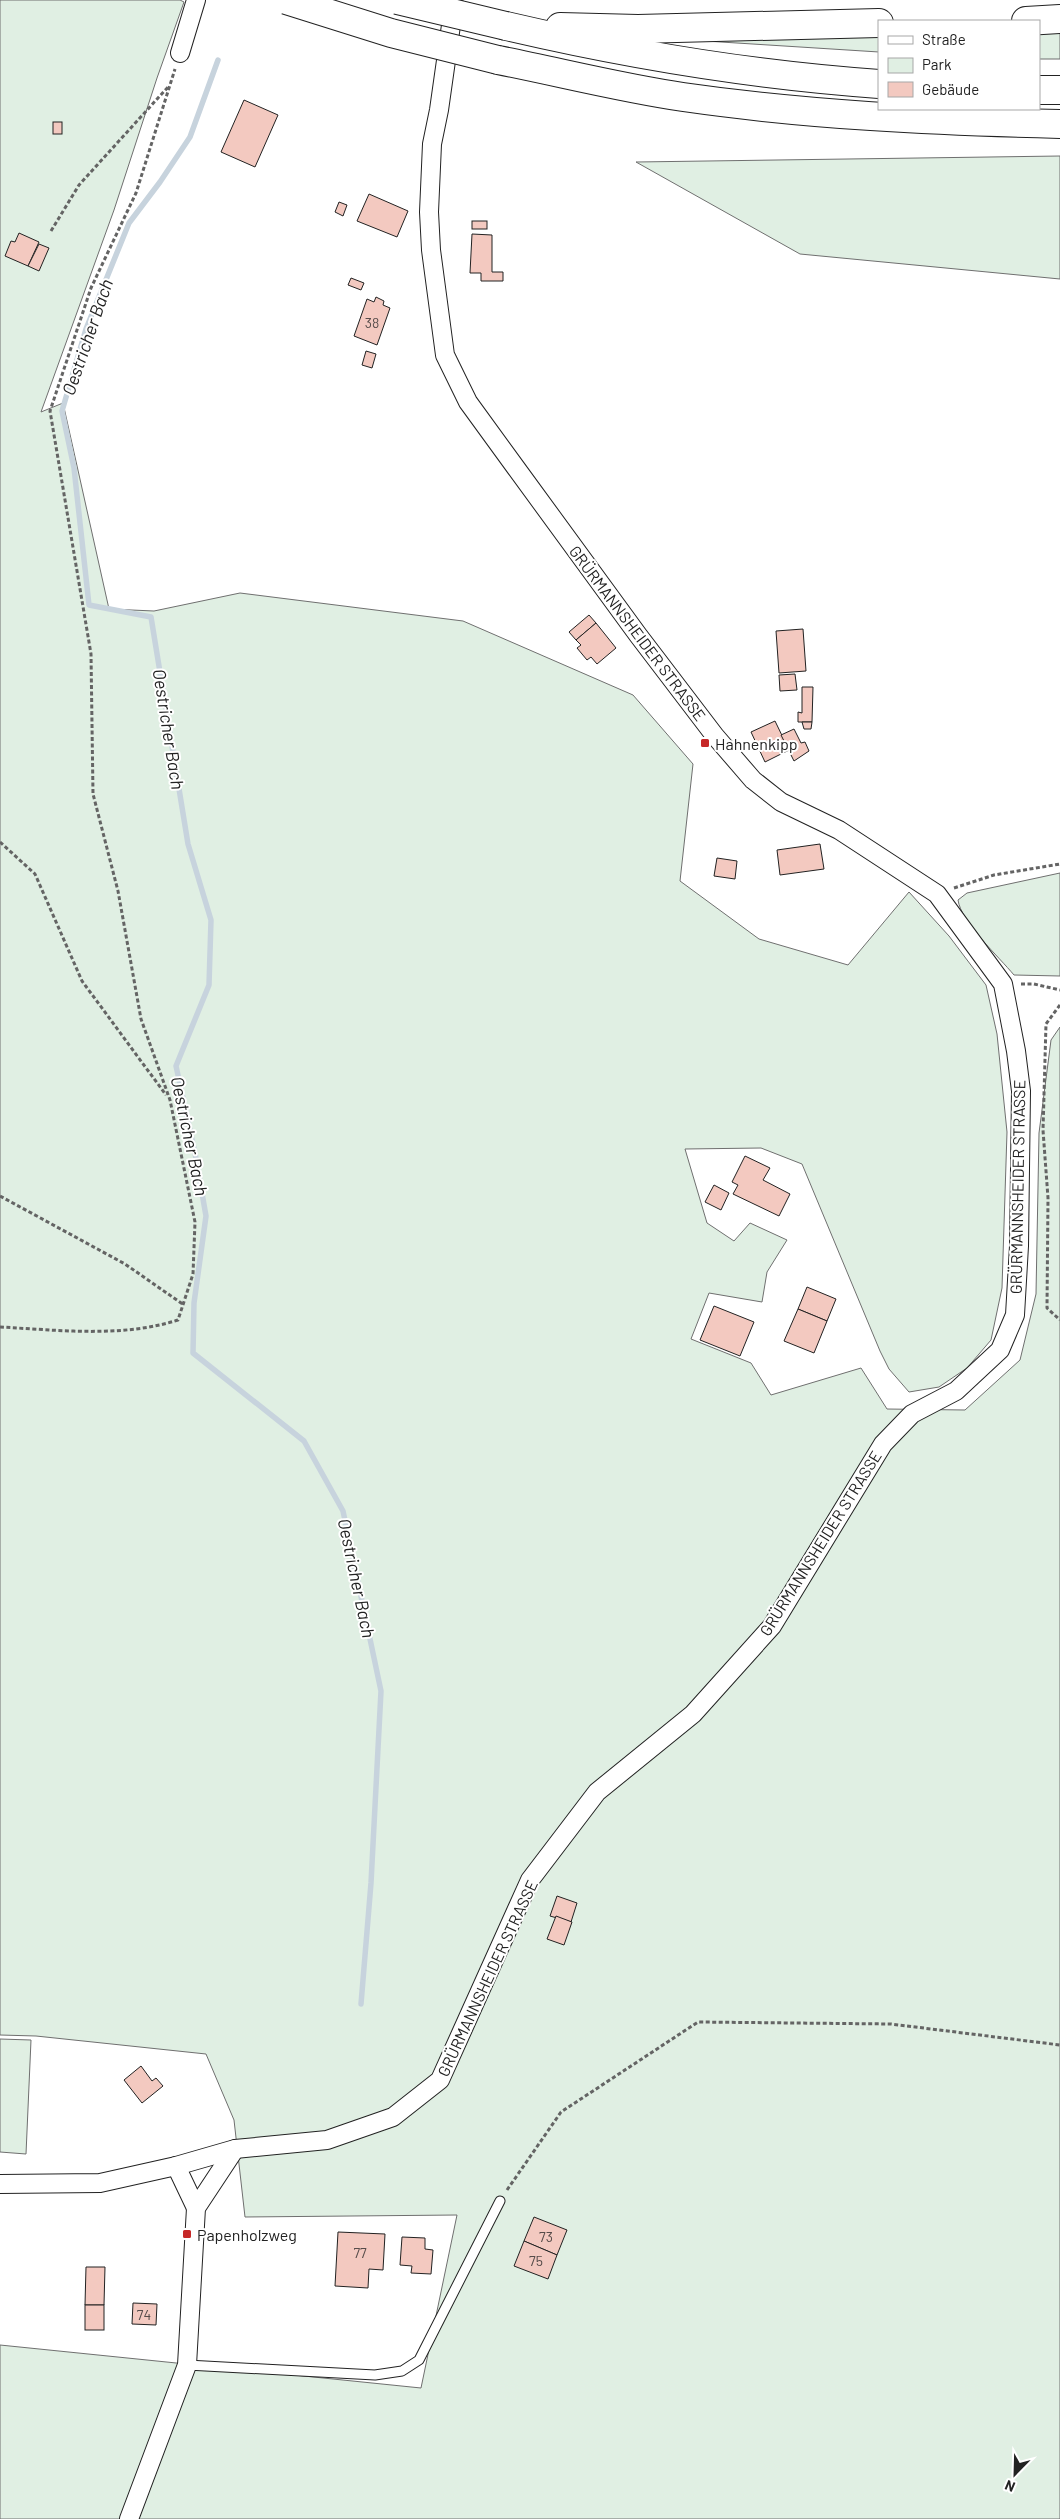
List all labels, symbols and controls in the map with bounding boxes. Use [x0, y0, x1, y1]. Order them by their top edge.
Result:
legend [878, 20, 1040, 110]
text: Straße [922, 30, 966, 48]
text: Park [922, 55, 952, 73]
text: Gebäude [922, 80, 979, 98]
water label: Oestricher Bach [57, 276, 117, 398]
house number: 38 [365, 314, 379, 331]
street label: GRÜRMANNSHEIDER STRASSE [566, 542, 710, 724]
water label: Oestricher Bach [149, 667, 189, 791]
place label: Hahnenkipp [715, 734, 798, 753]
marker: Hahnenkipp [699, 737, 711, 749]
water label: Oestricher Bach [167, 1074, 213, 1198]
street label: GRÜRMANNSHEIDER STRASSE [1006, 1080, 1028, 1294]
street label: GRÜRMANNSHEIDER STRASSE [755, 1447, 885, 1639]
water label: Oestricher Bach [334, 1516, 380, 1640]
street label: GRÜRMANNSHEIDER STRASSE [433, 1877, 541, 2079]
place label: Papenholzweg [197, 2225, 297, 2244]
marker: Papenholzweg [181, 2228, 193, 2240]
house number: 73 [539, 2228, 553, 2245]
house number: 77 [353, 2244, 367, 2261]
house number: 75 [529, 2252, 543, 2269]
house number: 74 [137, 2306, 151, 2323]
north arrow [990, 2449, 1040, 2499]
text: N [1002, 2477, 1017, 2496]

